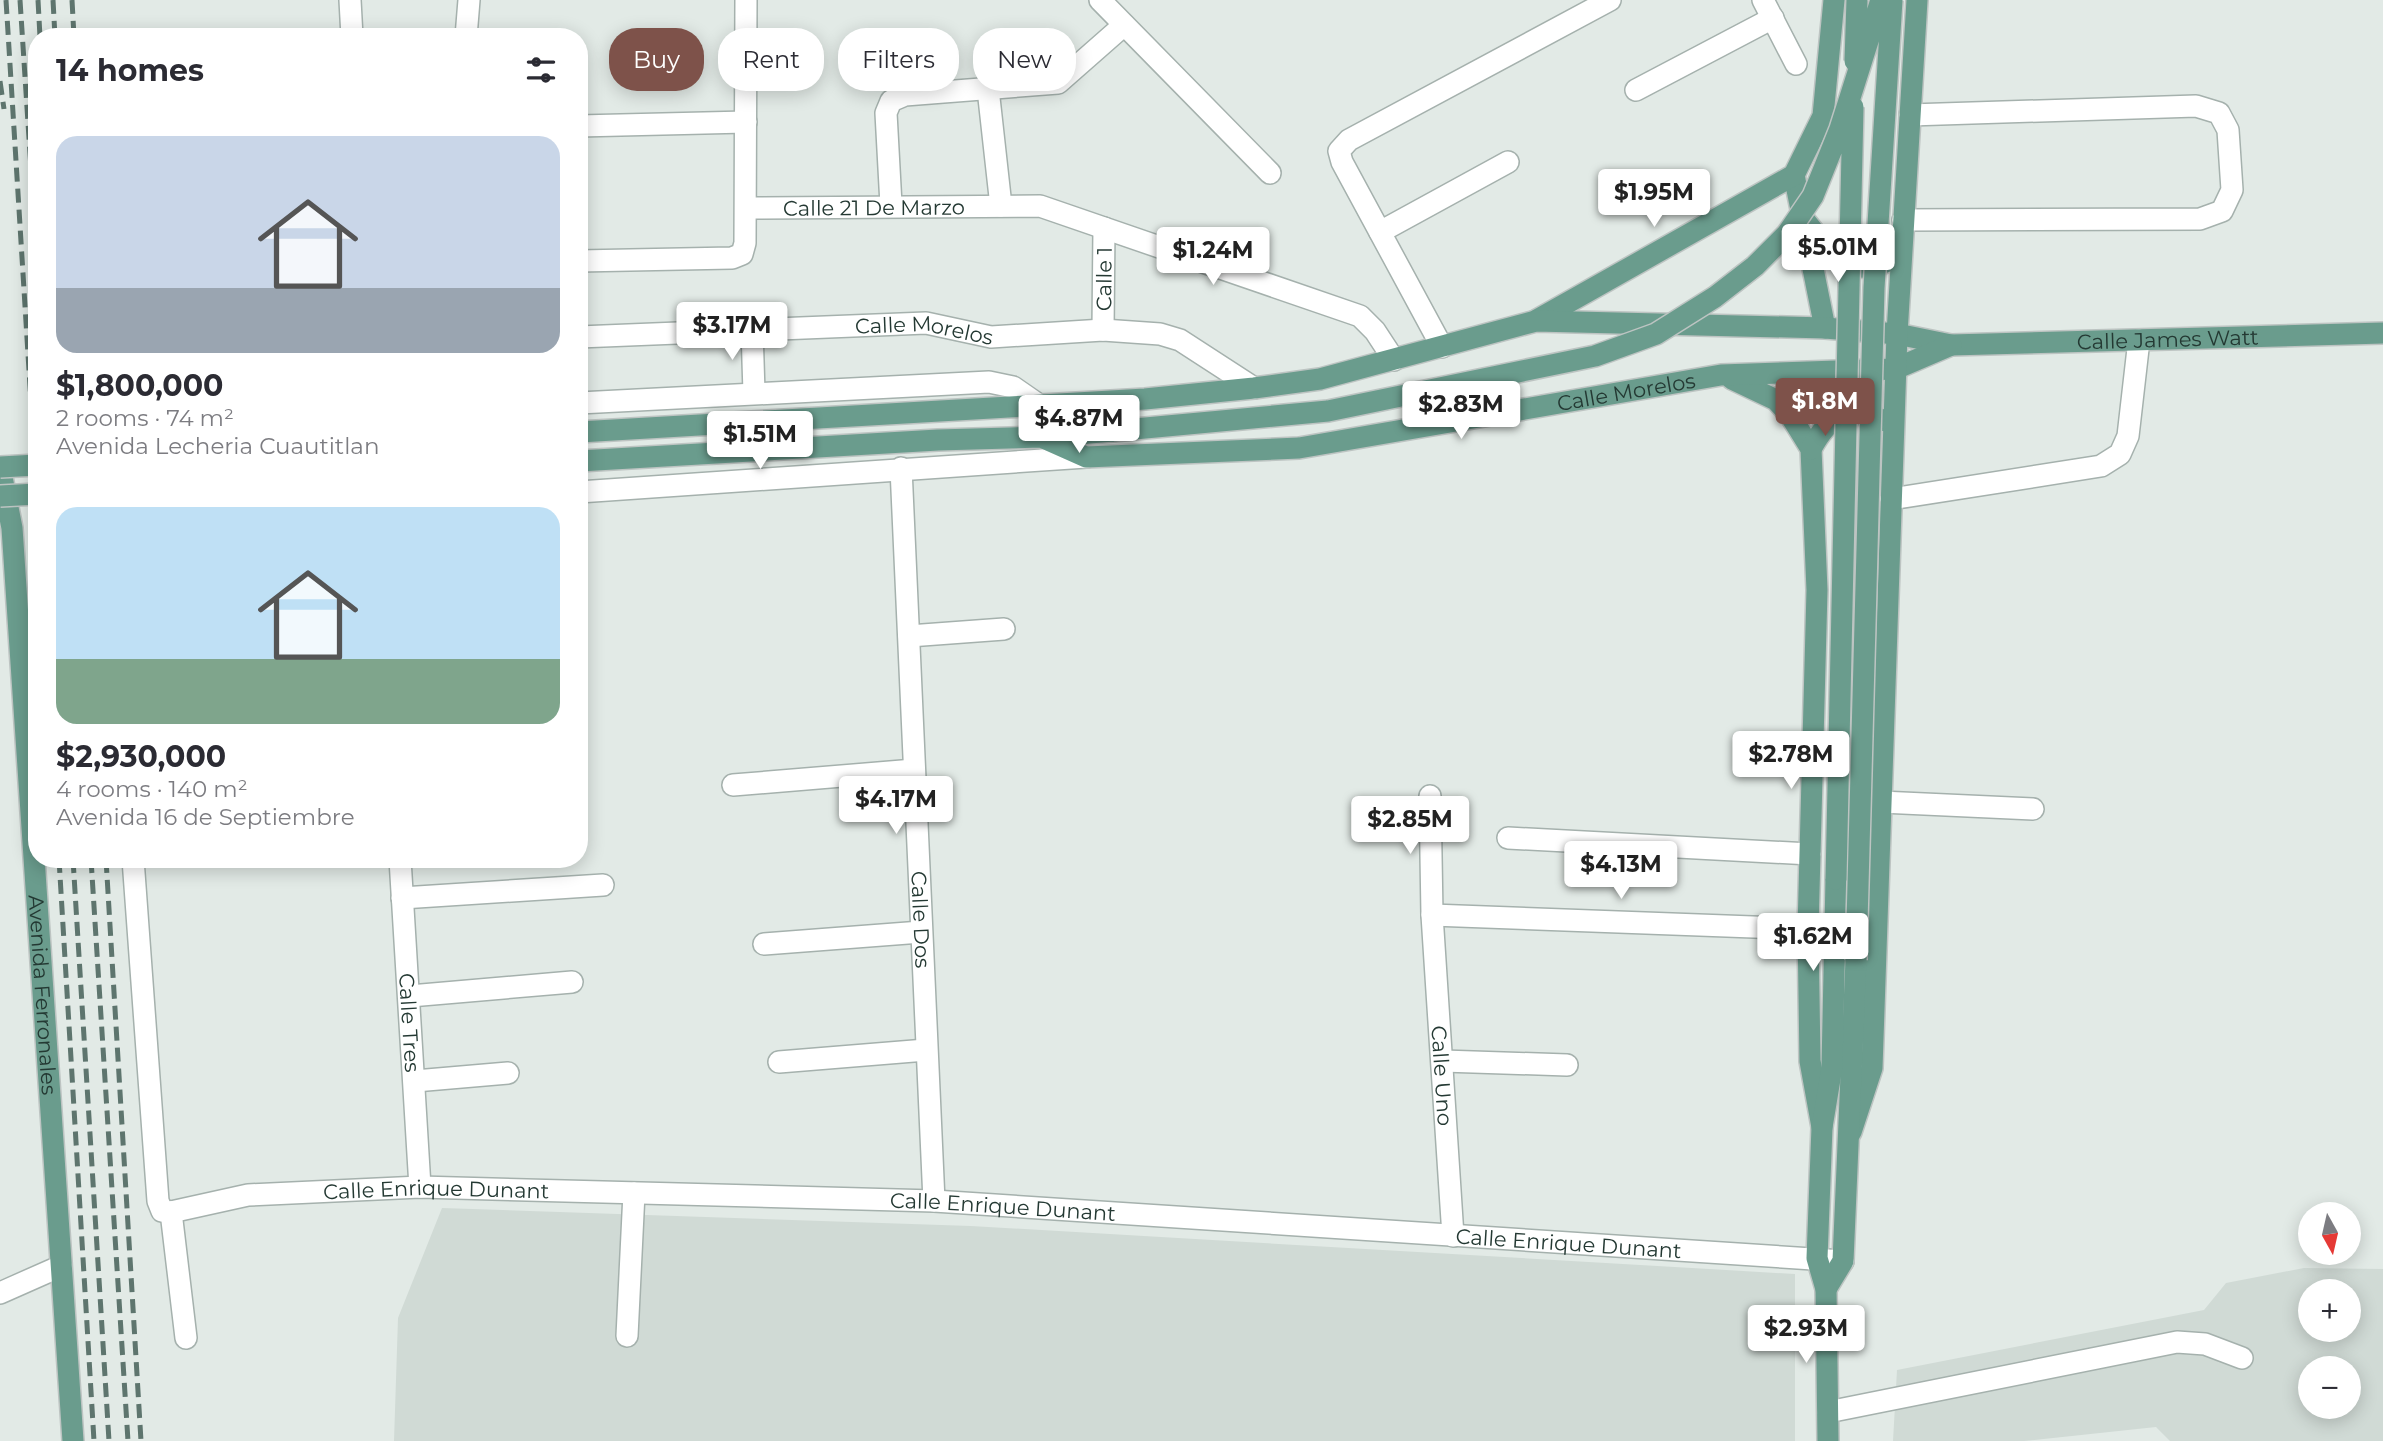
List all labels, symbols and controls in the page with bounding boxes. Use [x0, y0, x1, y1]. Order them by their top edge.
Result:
chip: Buy [609, 28, 704, 91]
chip: Rent [718, 28, 824, 91]
chip: Filters [838, 28, 959, 91]
chip: New [973, 28, 1076, 91]
icon: filters [522, 51, 560, 89]
text: 14 homes [56, 52, 204, 89]
pin: $1.95M [1597, 170, 1711, 229]
text: $1.95M [1614, 178, 1694, 206]
icon: home [245, 181, 371, 307]
street label: Calle 21 De Marzo [783, 194, 965, 220]
pin: $5.01M [1781, 224, 1895, 284]
pin: $1.24M [1156, 228, 1270, 287]
text: $5.01M [1798, 233, 1878, 261]
text: $1.24M [1173, 236, 1253, 264]
street label: Calle 1 [1091, 247, 1116, 311]
pin: $3.17M [675, 302, 789, 362]
street label: Calle Morelos [854, 310, 996, 350]
text: $3.17M [692, 311, 772, 339]
street label: Calle James Watt [2077, 324, 2259, 354]
text: $1,800,000 [56, 367, 223, 404]
street label: Calle Morelos [1555, 367, 1697, 416]
pin: $1.8M [1776, 378, 1874, 438]
pin: $2.83M [1404, 382, 1518, 441]
text: $1.8M [1792, 387, 1858, 415]
text: $2.83M [1418, 390, 1504, 418]
pin: $4.87M [1022, 396, 1136, 455]
text: 2 rooms · 74 m² [56, 404, 234, 432]
text: $4.87M [1035, 404, 1123, 432]
pin: $1.51M [703, 412, 817, 471]
text: $1.51M [723, 420, 797, 448]
text: Avenida Lecheria Cuautitlan [56, 432, 379, 460]
icon: home [245, 552, 371, 678]
pin: $2.78M [1734, 732, 1848, 791]
text: $2,930,000 [56, 738, 226, 775]
text: $2.78M [1748, 740, 1834, 768]
text: 4 rooms · 140 m² [56, 775, 248, 803]
pin: $4.17M [839, 776, 953, 836]
text: $4.17M [855, 785, 937, 813]
pin: $2.85M [1353, 796, 1467, 856]
text: Avenida 16 de Septiembre [56, 803, 355, 831]
text: $2.85M [1367, 805, 1453, 833]
pin: $4.13M [1564, 842, 1678, 901]
text: $4.13M [1580, 850, 1662, 878]
street label: Calle Dos [907, 870, 936, 969]
street label: Avenida Ferronales [24, 894, 62, 1096]
pin: $1.62M [1756, 914, 1870, 973]
text: $1.62M [1773, 922, 1853, 950]
street label: Calle Tres [394, 972, 425, 1073]
street label: Calle Uno [1427, 1025, 1458, 1127]
street label: Calle Enrique Dunant [323, 1174, 550, 1204]
street label: Calle Enrique Dunant [890, 1187, 1117, 1225]
north arrow [2298, 1202, 2361, 1265]
map controls [2298, 1202, 2361, 1419]
street label: Calle Enrique Dunant [1455, 1223, 1682, 1263]
button: + [2298, 1279, 2361, 1342]
pin: $2.93M [1749, 1306, 1863, 1365]
text: $2.93M [1764, 1314, 1848, 1342]
button: − [2298, 1356, 2361, 1419]

